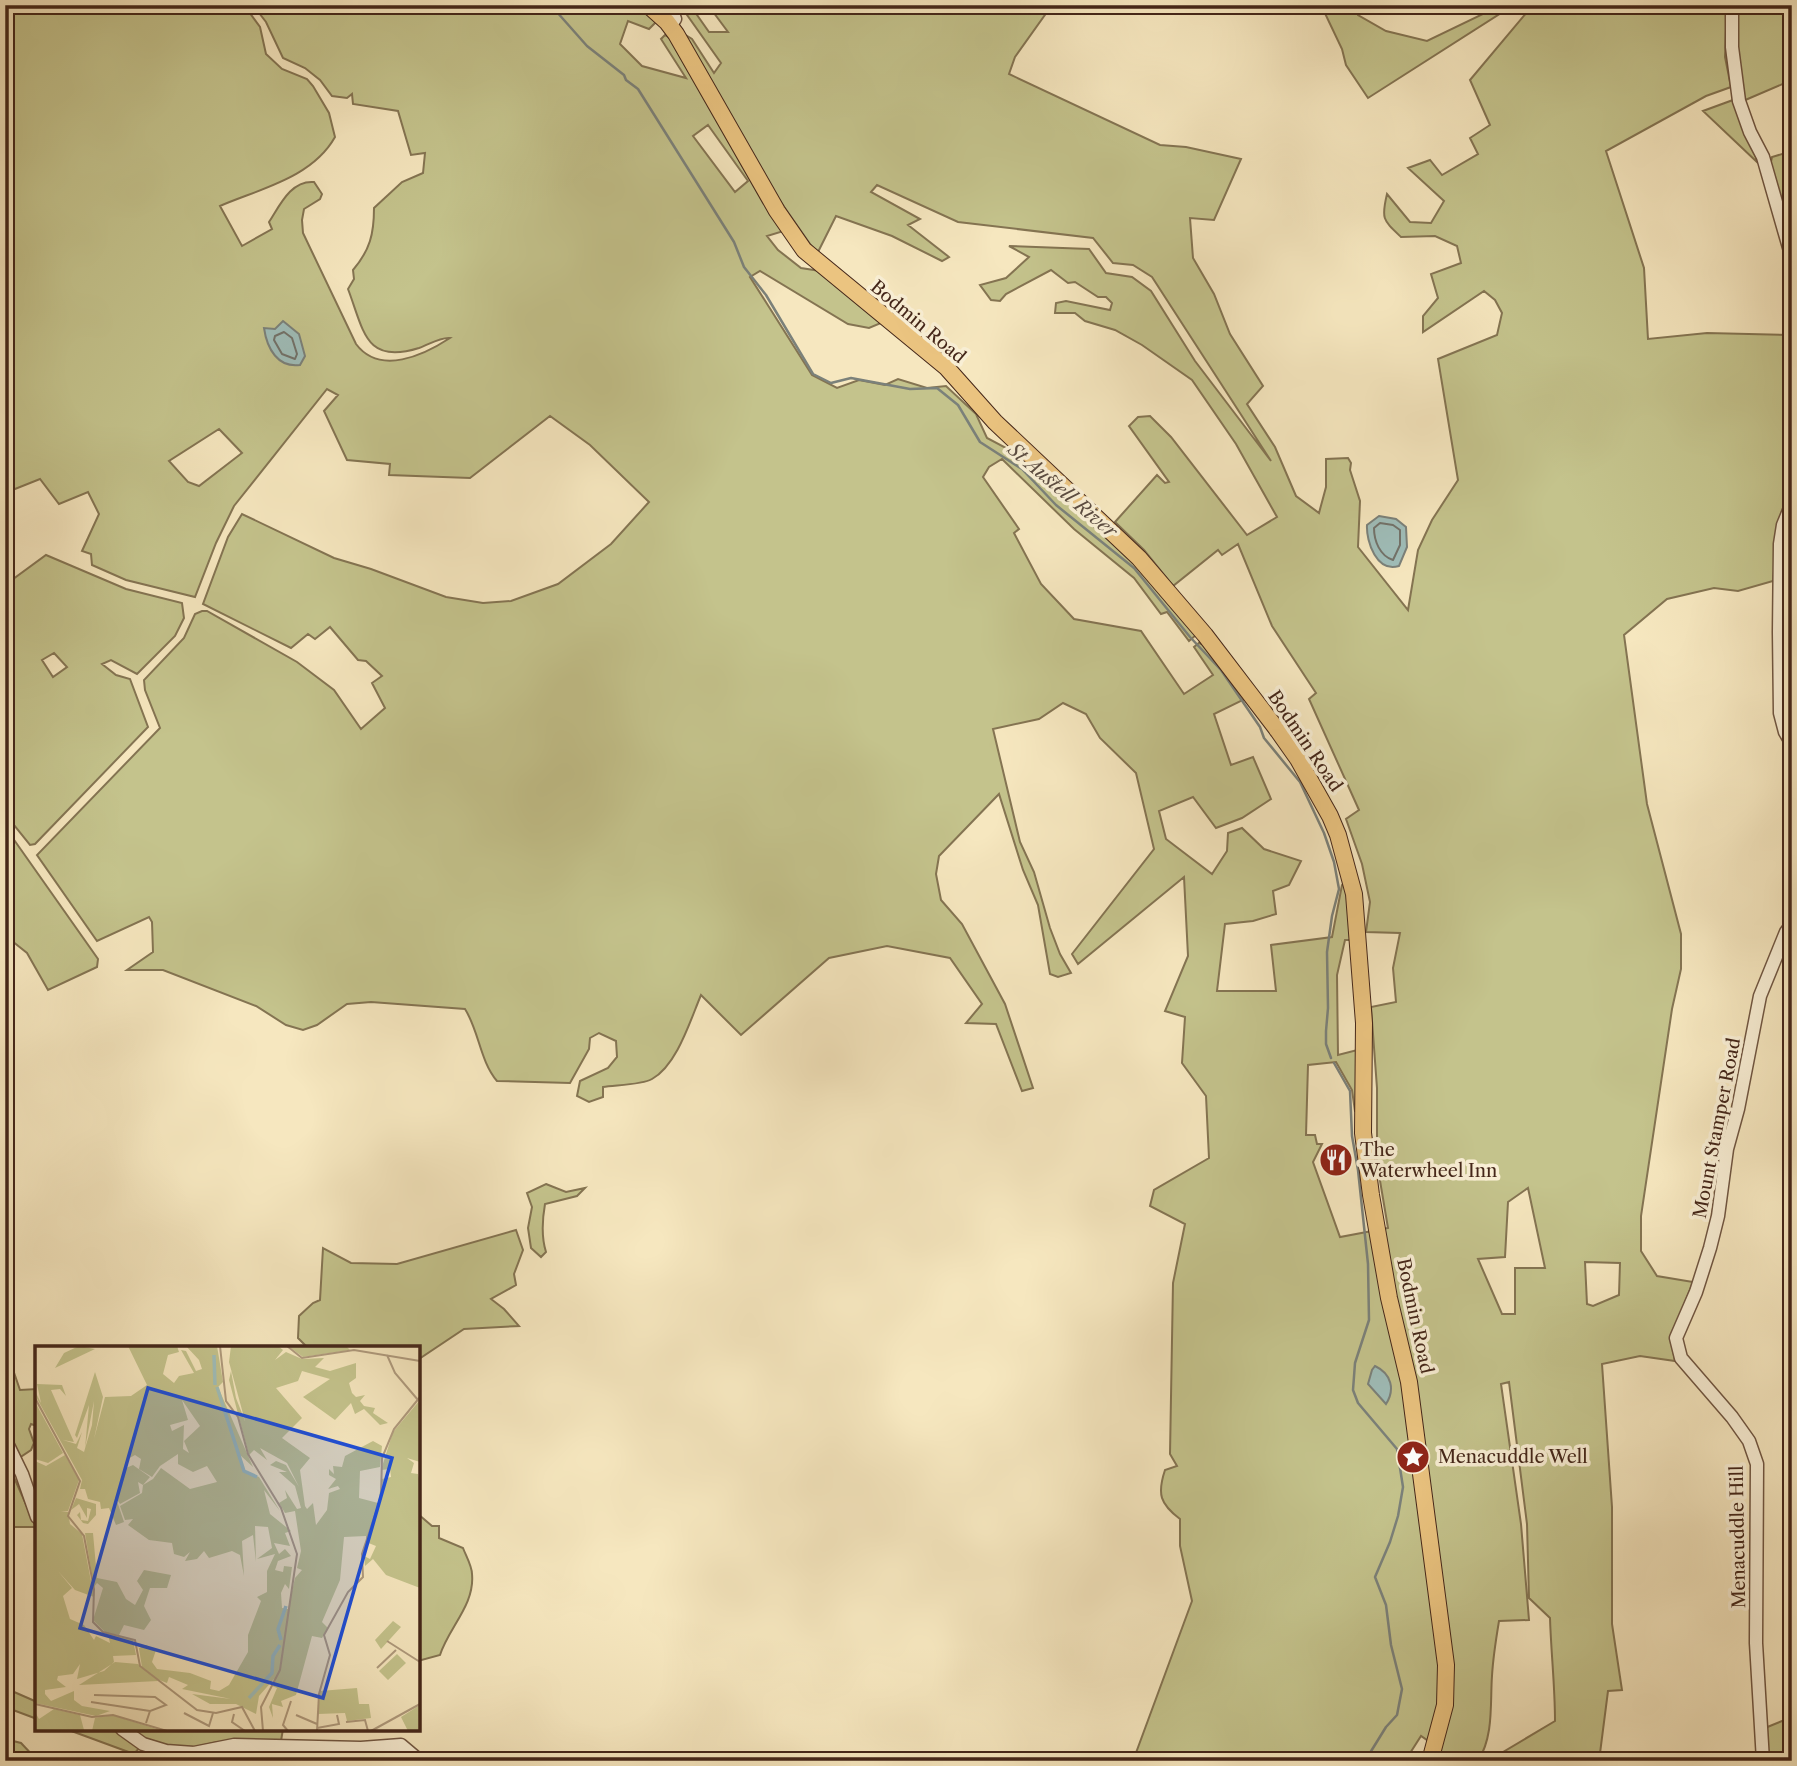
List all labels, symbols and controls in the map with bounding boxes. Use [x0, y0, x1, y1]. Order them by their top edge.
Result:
street label: Bodmin Road [866, 276, 970, 368]
water label: St Austell River [1003, 437, 1123, 543]
street label: Bodmin Road [1263, 686, 1347, 796]
street label: Mount Stamper Road [1689, 1036, 1745, 1220]
place label: The Waterwheel Inn [1359, 1139, 1497, 1182]
restaurant icon: The Waterwheel Inn [1317, 1141, 1355, 1179]
street label: Bodmin Road [1392, 1256, 1438, 1376]
inset map [35, 1346, 420, 1731]
place icon: Menacuddle Well [1394, 1438, 1432, 1476]
place label: Menacuddle Well [1438, 1446, 1588, 1468]
street label: Menacuddle Hill [1726, 1465, 1750, 1609]

